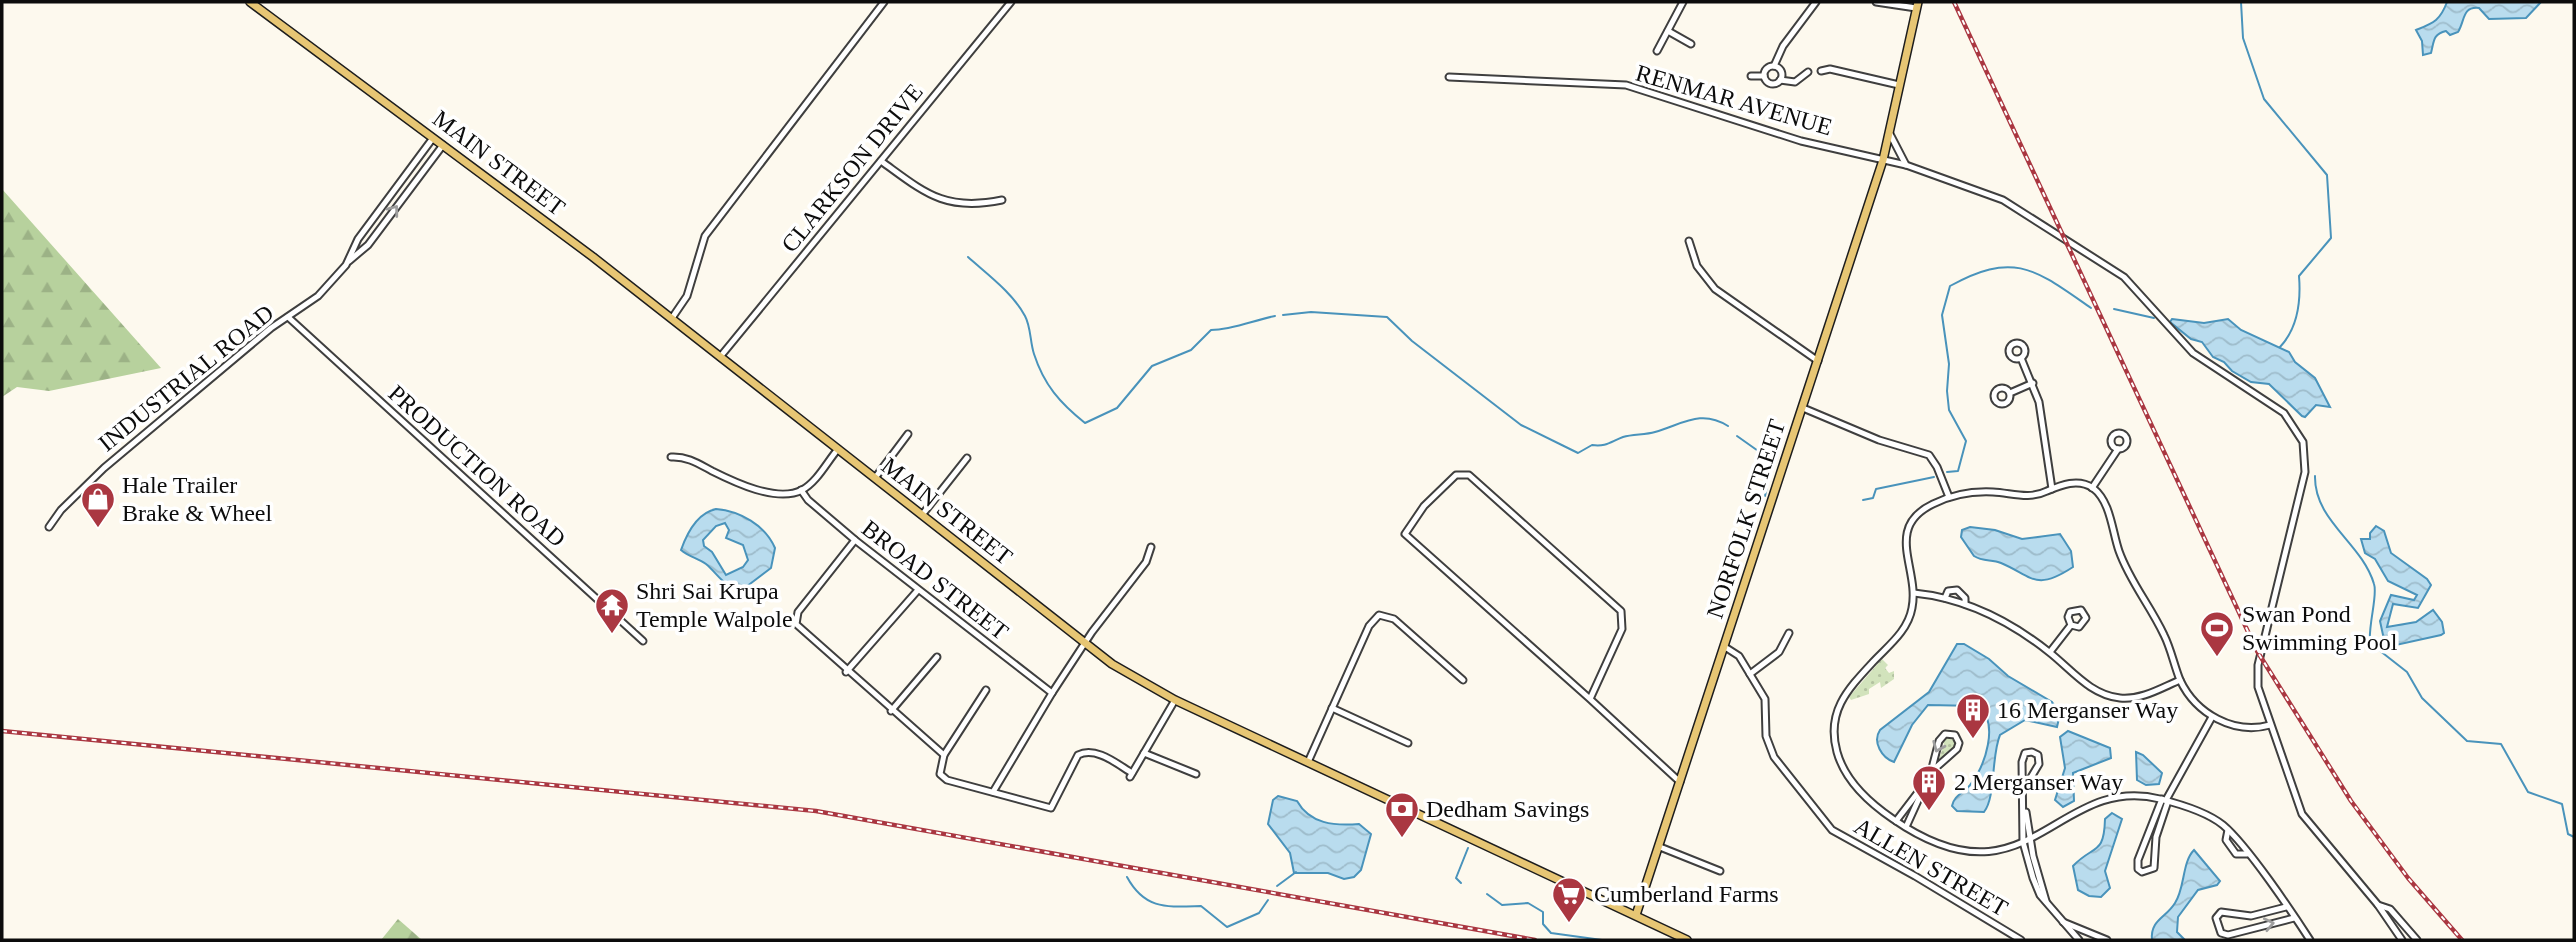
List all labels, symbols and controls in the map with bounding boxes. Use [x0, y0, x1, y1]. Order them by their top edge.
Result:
street label: RENMAR AVENUE [1633, 60, 1835, 140]
street label: CLARKSON DRIVE [776, 79, 928, 257]
street label: MAIN STREET [428, 105, 570, 221]
one-way arrow [386, 205, 398, 218]
street label: INDUSTRIAL ROAD [93, 300, 279, 456]
street label: PRODUCTION ROAD [383, 380, 571, 552]
street label: NORFOLK STREET [1702, 416, 1791, 622]
street label: MAIN STREET [877, 452, 1018, 570]
place label: Hale Trailer Brake & Wheel [122, 472, 272, 526]
shop icon: Hale Trailer Brake & Wheel [79, 480, 117, 529]
street label: BROAD STREET [857, 515, 1013, 645]
place label: Shri Sai Krupa Temple Walpole [636, 578, 793, 632]
temple icon: Shri Sai Krupa Temple Walpole [593, 586, 631, 635]
place label: Swan Pond Swimming Pool [2242, 601, 2398, 655]
sports icon: Swan Pond Swimming Pool [2198, 609, 2236, 658]
building icon: 16 Merganser Way [1954, 691, 1992, 740]
place label: 16 Merganser Way [1997, 697, 2178, 723]
one-way arrow [1933, 740, 1947, 752]
building icon: 2 Merganser Way [1910, 763, 1948, 812]
place label: 2 Merganser Way [1954, 769, 2123, 795]
bank icon: Dedham Savings [1383, 790, 1421, 839]
place label: Dedham Savings [1426, 796, 1589, 822]
street label: ALLEN STREET [1850, 813, 2013, 922]
supermarket icon: Cumberland Farms [1550, 875, 1588, 924]
place label: Cumberland Farms [1594, 881, 1779, 907]
one-way arrow [2263, 918, 2275, 933]

